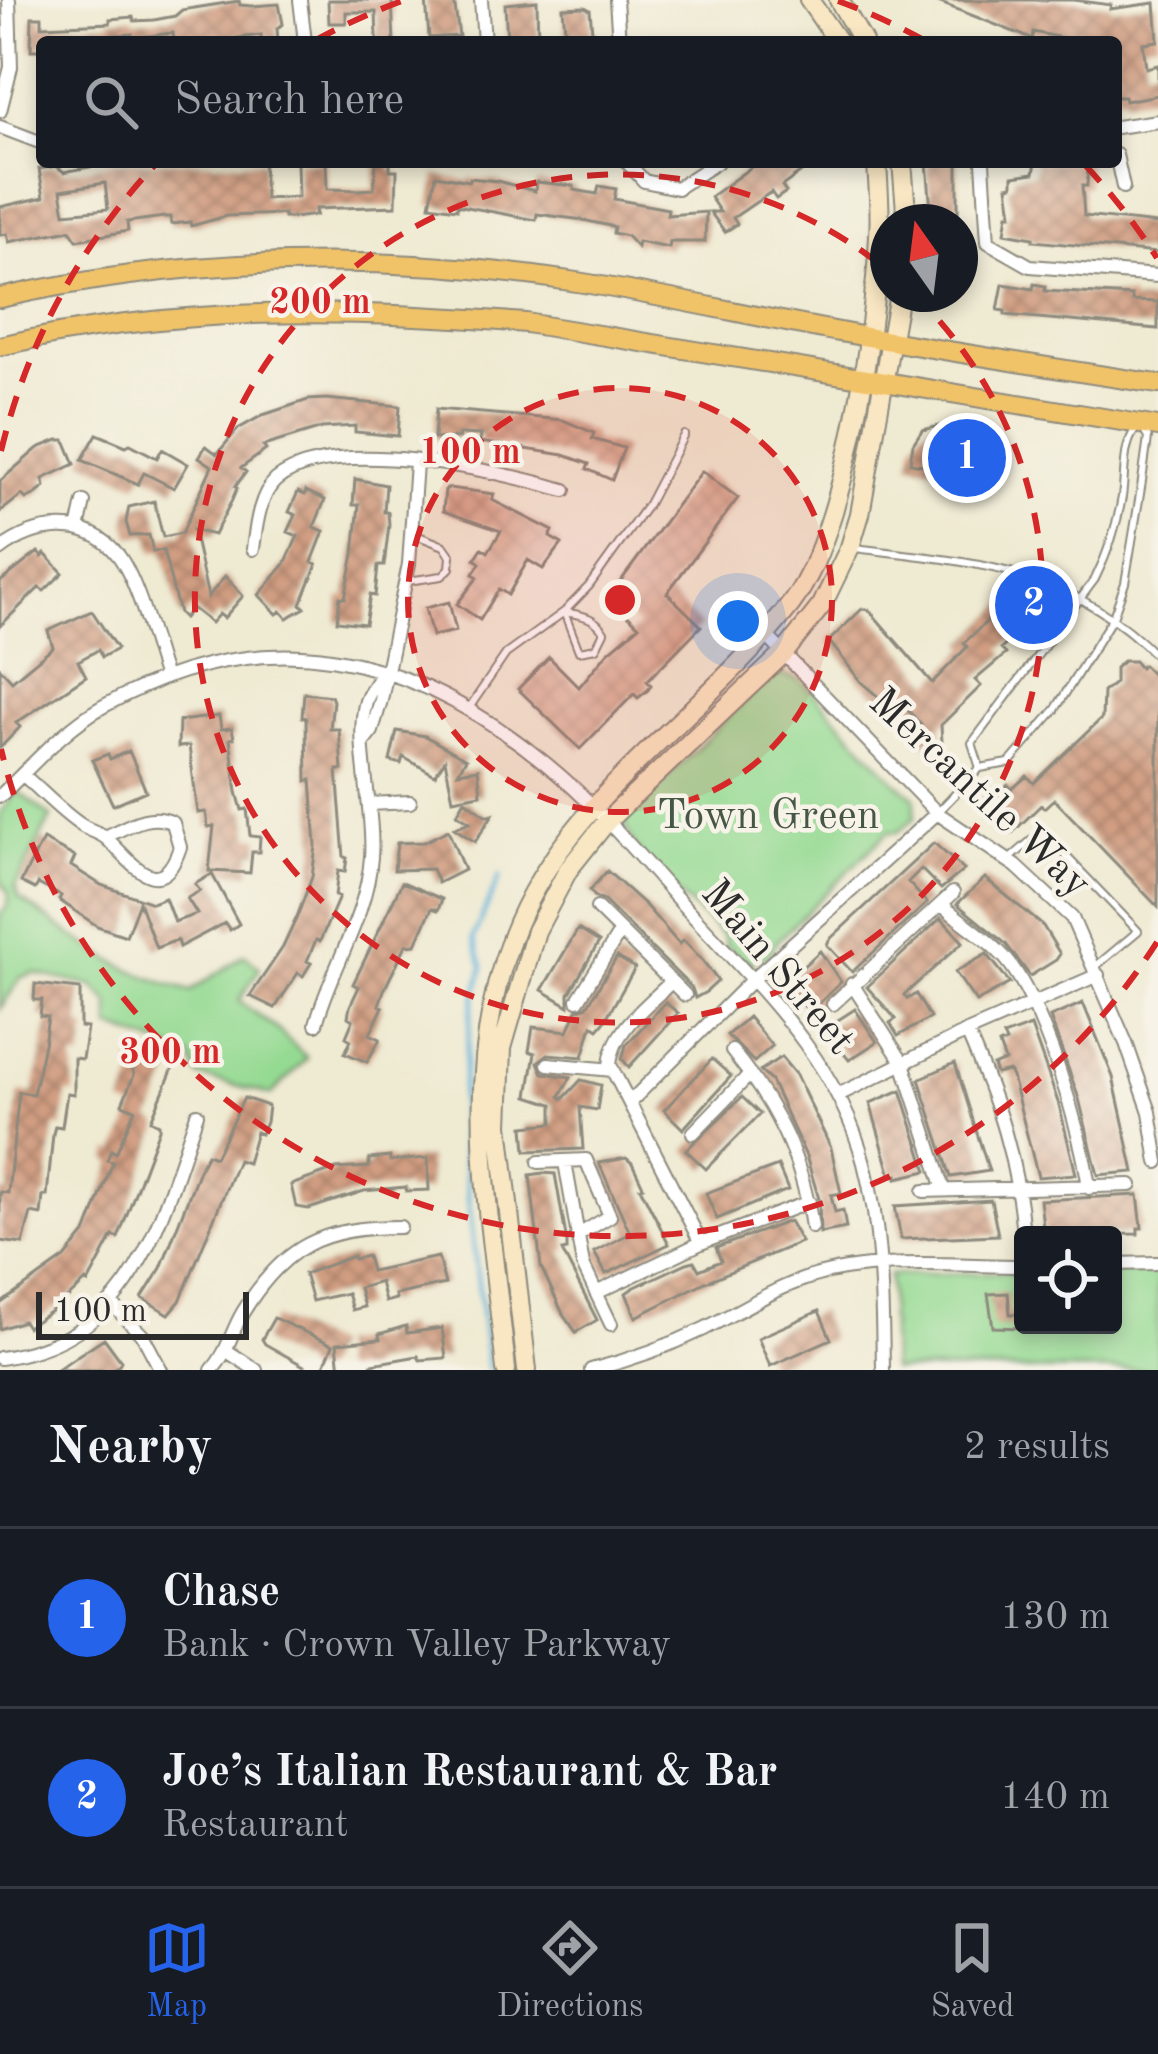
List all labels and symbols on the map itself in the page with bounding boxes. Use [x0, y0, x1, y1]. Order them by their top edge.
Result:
north arrow [870, 204, 978, 312]
text: 200 m [269, 286, 371, 322]
pin: 1 [928, 413, 1006, 503]
text: 100 m [419, 436, 521, 472]
pin: 2 [995, 560, 1073, 650]
centre of rings [599, 579, 641, 621]
your location [708, 591, 768, 651]
street label: Mercantile Way [860, 681, 1098, 907]
park label: Town Green [656, 796, 880, 838]
street label: Main Street [692, 873, 862, 1063]
text: 300 m [119, 1036, 221, 1072]
scale bar [36, 1286, 249, 1339]

